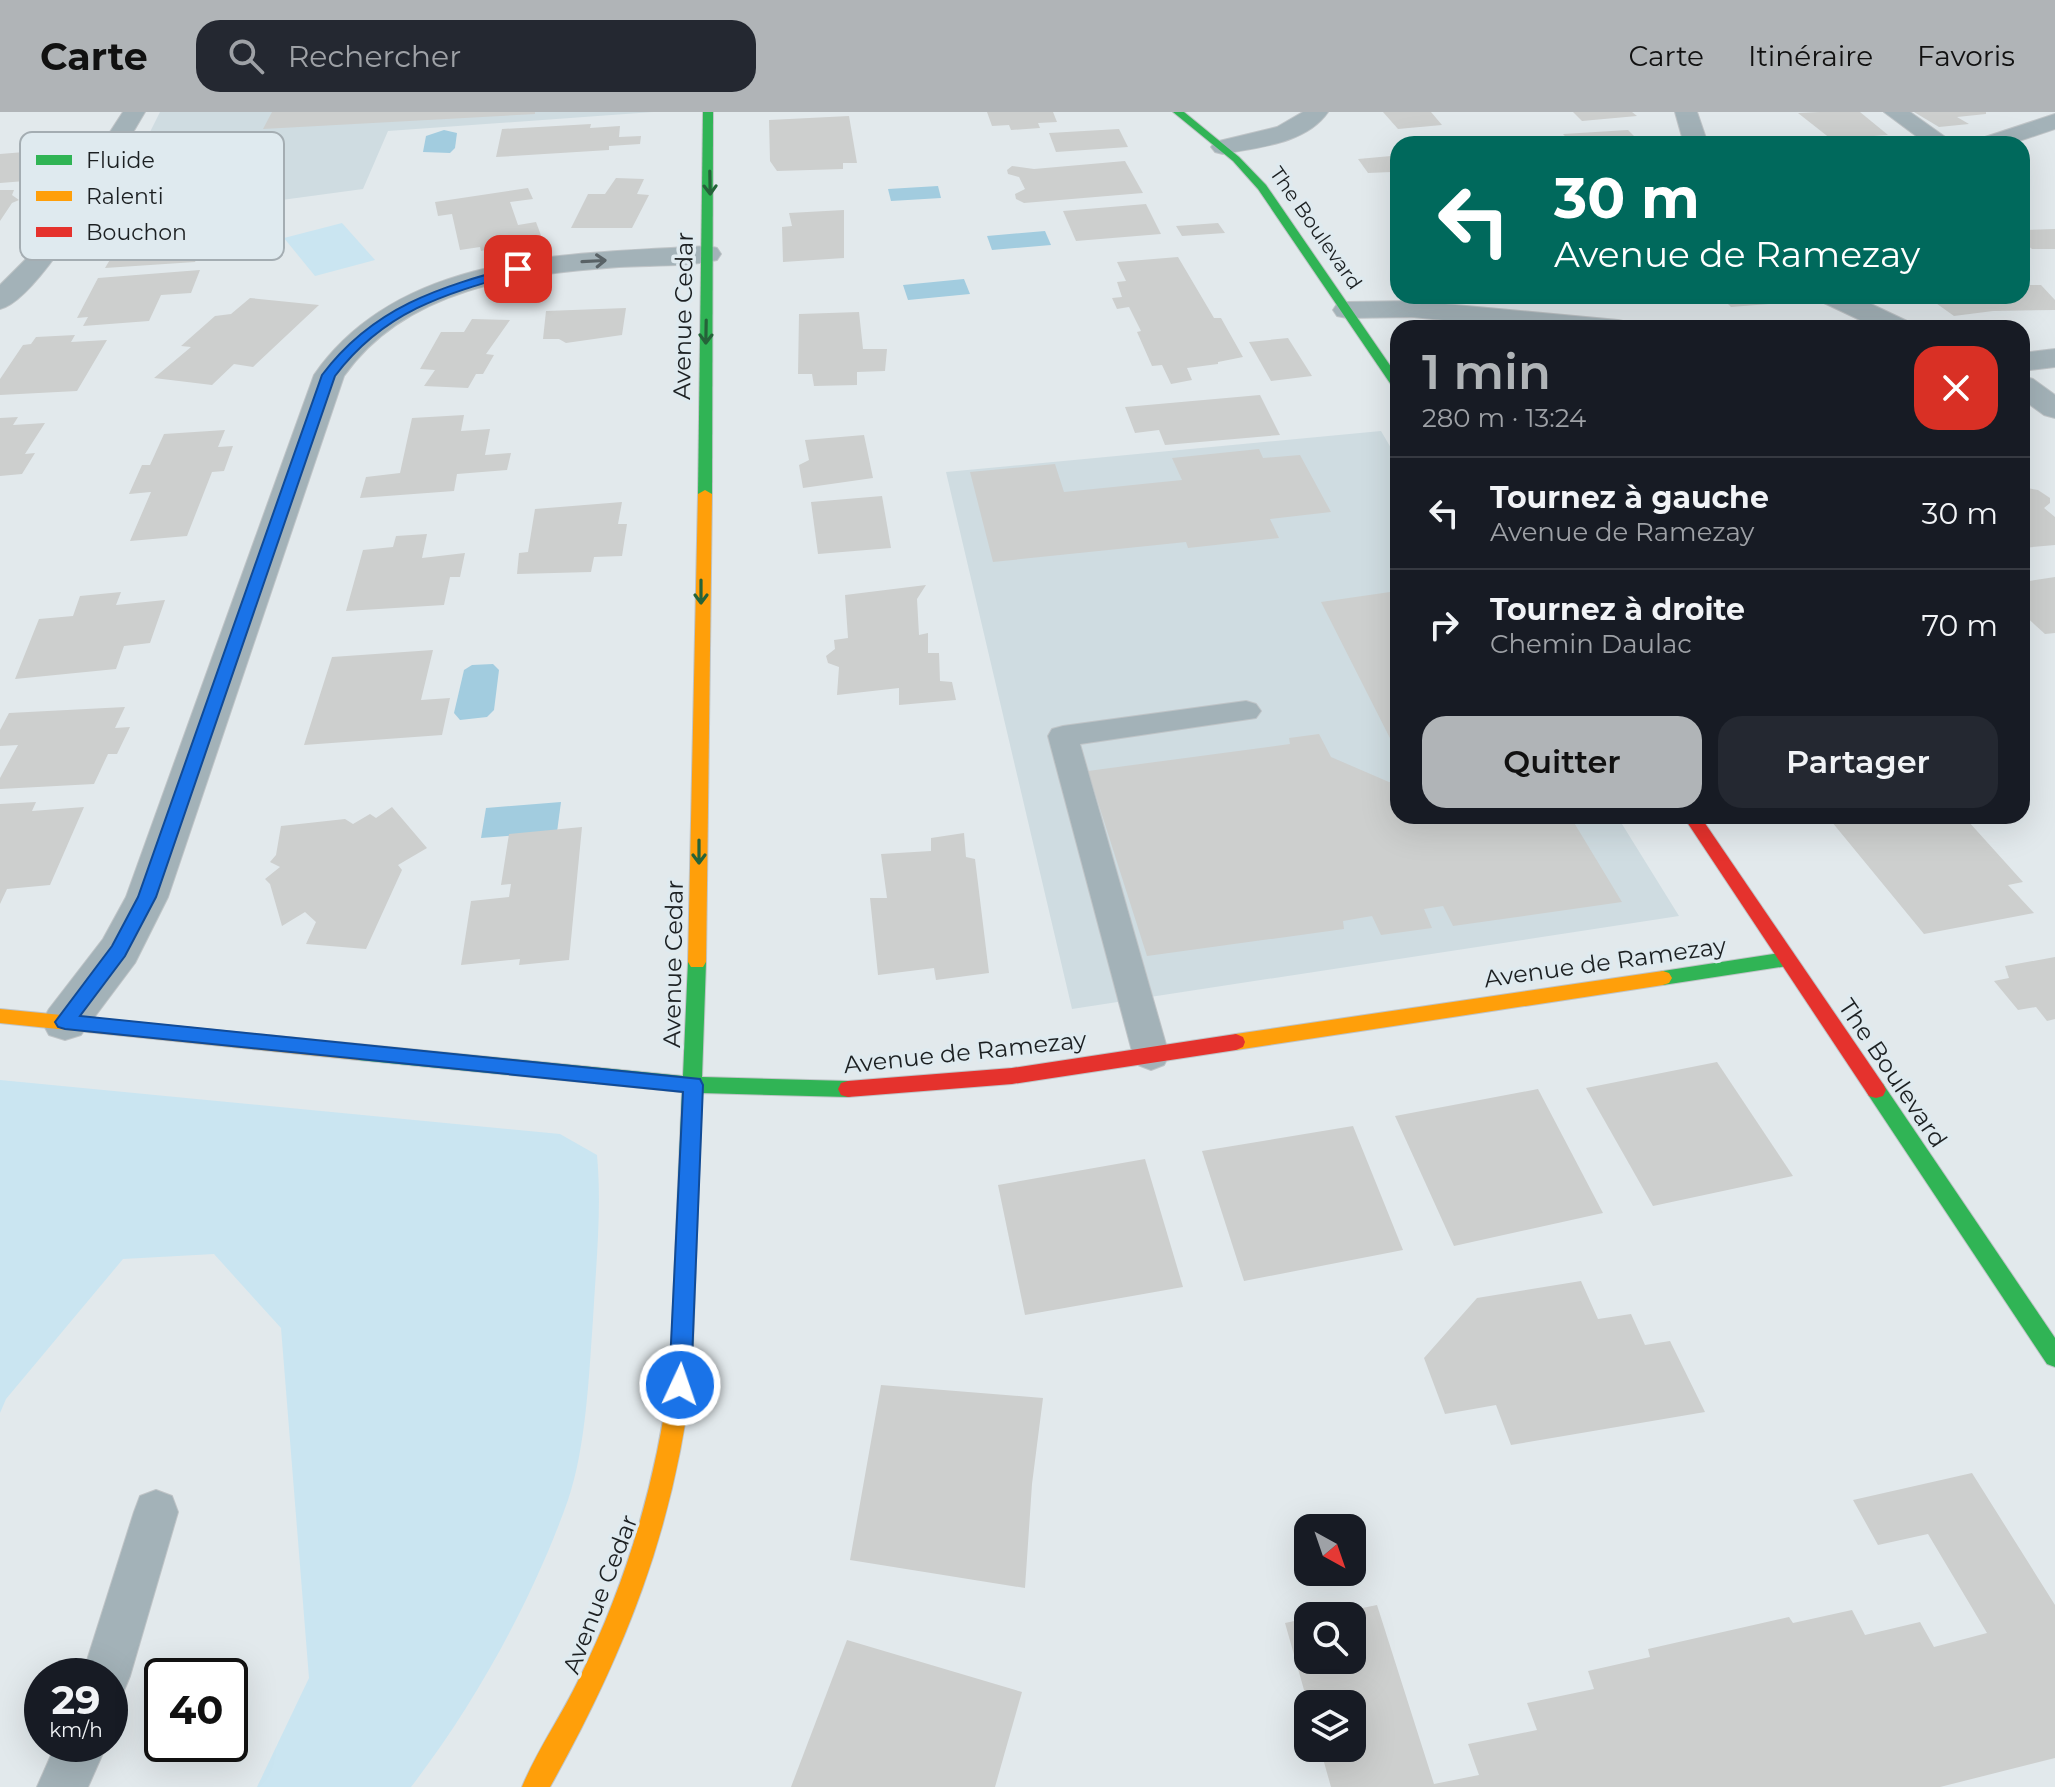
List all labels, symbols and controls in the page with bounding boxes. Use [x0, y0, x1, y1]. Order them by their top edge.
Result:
search box [196, 20, 756, 92]
text: Carte [40, 33, 148, 80]
icon: search [224, 34, 268, 78]
text: Rechercher [288, 38, 461, 75]
text: Carte [1628, 39, 1704, 73]
text: Itinéraire [1748, 39, 1873, 73]
text: Favoris [1917, 39, 2015, 73]
legend [20, 132, 284, 260]
text: Fluide [86, 147, 155, 174]
street label: The Boulevard [1265, 162, 1367, 294]
text: 30 m [1554, 164, 1700, 232]
icon: left [1422, 168, 1526, 272]
one-way arrow [702, 169, 717, 196]
text: Ralenti [86, 183, 164, 210]
text: Bouchon [86, 219, 187, 246]
street label: Avenue Cedar [667, 232, 699, 400]
text: Avenue de Ramezay [1554, 232, 1920, 276]
pin [484, 235, 552, 303]
icon: arrive [496, 247, 540, 291]
one-way arrow [580, 253, 607, 268]
one-way arrow [699, 318, 714, 345]
text: 1 min [1422, 343, 1551, 401]
button: close [1914, 346, 1998, 430]
text: 280 m · 13:24 [1422, 402, 1586, 434]
text: Tournez à gauche [1490, 479, 1769, 516]
icon: left [1422, 491, 1466, 535]
text: 30 m [1922, 495, 1998, 532]
text: Avenue de Ramezay [1490, 516, 1754, 548]
one-way arrow [694, 578, 709, 605]
text: Tournez à droite [1490, 591, 1745, 628]
icon: right [1422, 603, 1466, 647]
text: 70 m [1921, 607, 1998, 644]
text: Chemin Daulac [1490, 628, 1692, 660]
button: Quitter [1422, 716, 1702, 808]
button: Partager [1718, 716, 1998, 808]
one-way arrow [691, 838, 707, 865]
street label: Avenue Cedar [657, 880, 689, 1048]
street label: Avenue de Ramezay [1482, 931, 1728, 993]
street label: The Boulevard [1833, 993, 1953, 1153]
street label: Avenue de Ramezay [842, 1025, 1088, 1079]
position arrow [638, 1343, 722, 1427]
street label: Avenue Cedar [556, 1510, 644, 1678]
north arrow [1294, 1514, 1366, 1586]
map controls [1294, 1514, 1366, 1762]
button: search [1294, 1602, 1366, 1674]
speed limit sign: 40 [144, 1658, 248, 1762]
text: 29 [51, 1675, 101, 1724]
button: layers [1294, 1690, 1366, 1762]
text: km/h [49, 1718, 103, 1742]

